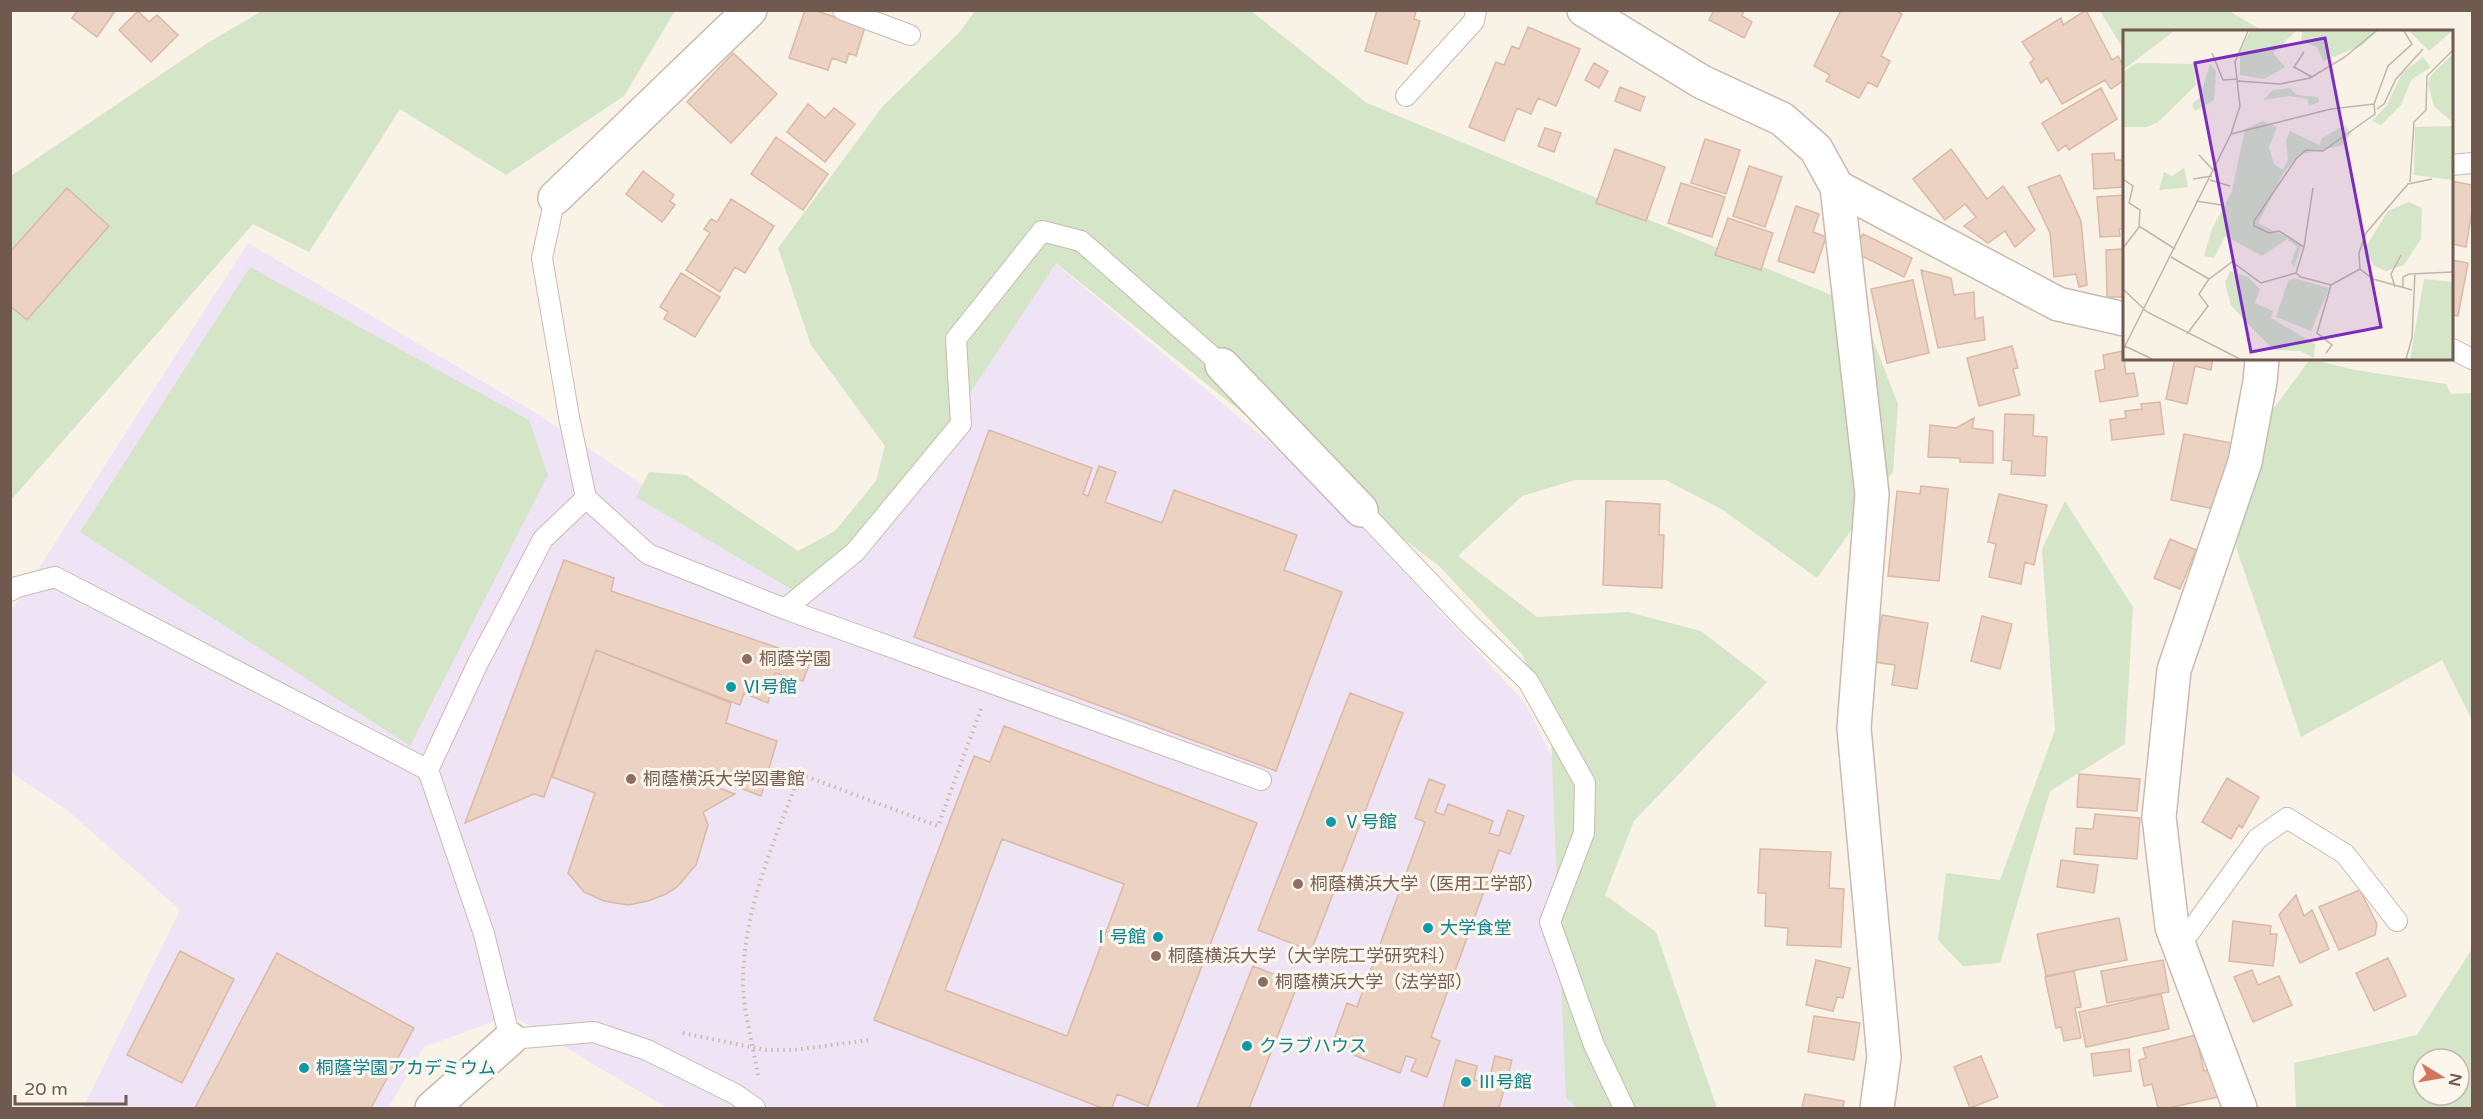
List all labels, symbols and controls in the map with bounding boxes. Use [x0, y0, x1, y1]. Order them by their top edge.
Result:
inset map [2123, 30, 2453, 360]
place label: 桐蔭学園 [759, 648, 831, 670]
marker: 桐蔭学園 [740, 652, 754, 666]
place label: Ⅵ号館 [743, 676, 797, 698]
marker: Ⅵ号館 [724, 680, 738, 694]
place label: 桐蔭横浜大学図書館 [643, 768, 805, 790]
marker: 桐蔭横浜大学図書館 [624, 772, 638, 786]
place label: Ⅴ号館 [1343, 811, 1397, 833]
marker: Ⅴ号館 [1324, 815, 1338, 829]
place label: 桐蔭横浜大学（医用工学部） [1310, 873, 1544, 895]
marker: 桐蔭横浜大学（医用工学部） [1291, 877, 1305, 891]
place label: 大学食堂 [1440, 917, 1512, 939]
marker: 大学食堂 [1421, 921, 1435, 935]
place label: Ⅰ号館 [1092, 926, 1146, 948]
marker: Ⅰ号館 [1151, 930, 1165, 944]
place label: 桐蔭横浜大学（大学院工学研究科） [1168, 945, 1456, 967]
marker: 桐蔭横浜大学（大学院工学研究科） [1149, 949, 1163, 963]
place label: 桐蔭横浜大学（法学部） [1275, 971, 1473, 993]
marker: 桐蔭横浜大学（法学部） [1256, 975, 1270, 989]
place label: クラブハウス [1259, 1035, 1367, 1057]
marker: クラブハウス [1240, 1039, 1254, 1053]
north arrow [2411, 1047, 2471, 1107]
place label: 桐蔭学園アカデミウム [316, 1057, 496, 1079]
marker: 桐蔭学園アカデミウム [297, 1061, 311, 1075]
scale bar [15, 1068, 126, 1106]
place label: Ⅲ号館 [1478, 1071, 1532, 1093]
text: N [2444, 1071, 2466, 1088]
marker: Ⅲ号館 [1459, 1075, 1473, 1089]
text: 20 m [24, 1078, 68, 1100]

